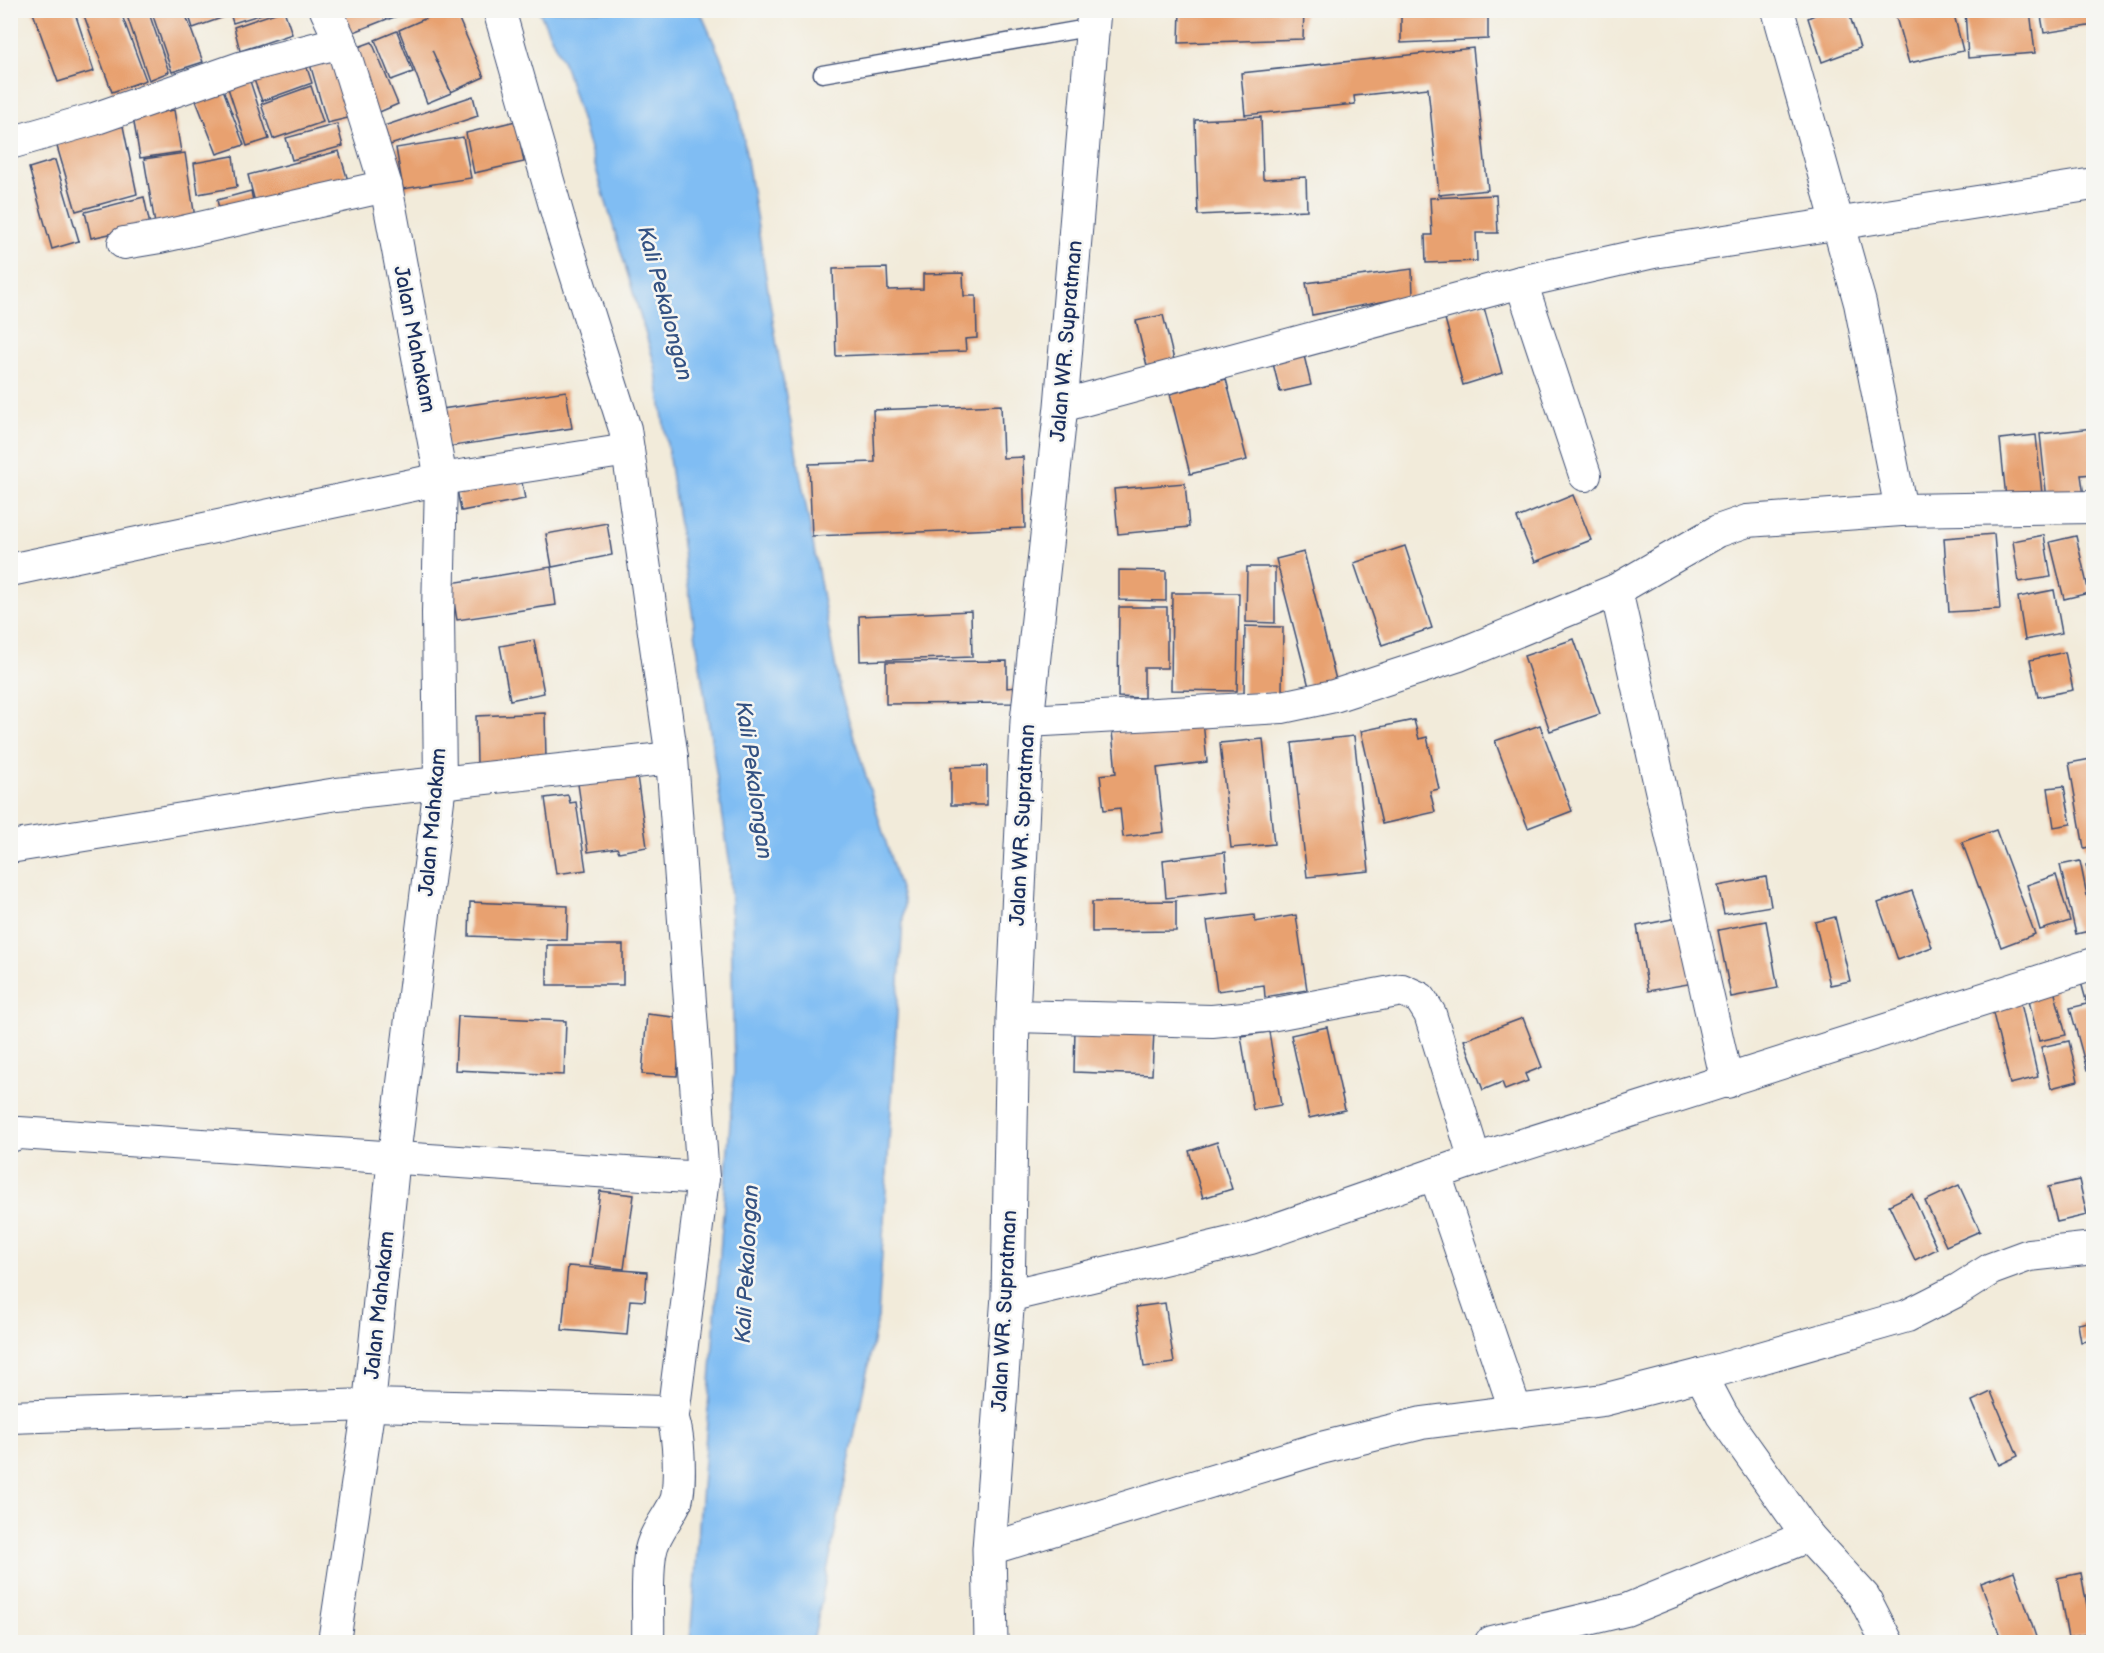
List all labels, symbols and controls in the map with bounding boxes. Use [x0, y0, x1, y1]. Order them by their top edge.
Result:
water label: Kali Pekalongan [631, 223, 698, 384]
street label: Jalan WR. Supratman [1045, 239, 1088, 443]
street label: Jalan Mahakam [388, 264, 441, 415]
water label: Kali Pekalongan [729, 700, 778, 861]
street label: Jalan WR. Supratman [1005, 723, 1040, 927]
street label: Jalan Mahakam [414, 747, 451, 897]
water label: Kali Pekalongan [730, 1184, 765, 1344]
street label: Jalan WR. Supratman [987, 1209, 1022, 1413]
street label: Jalan Mahakam [359, 1230, 400, 1380]

